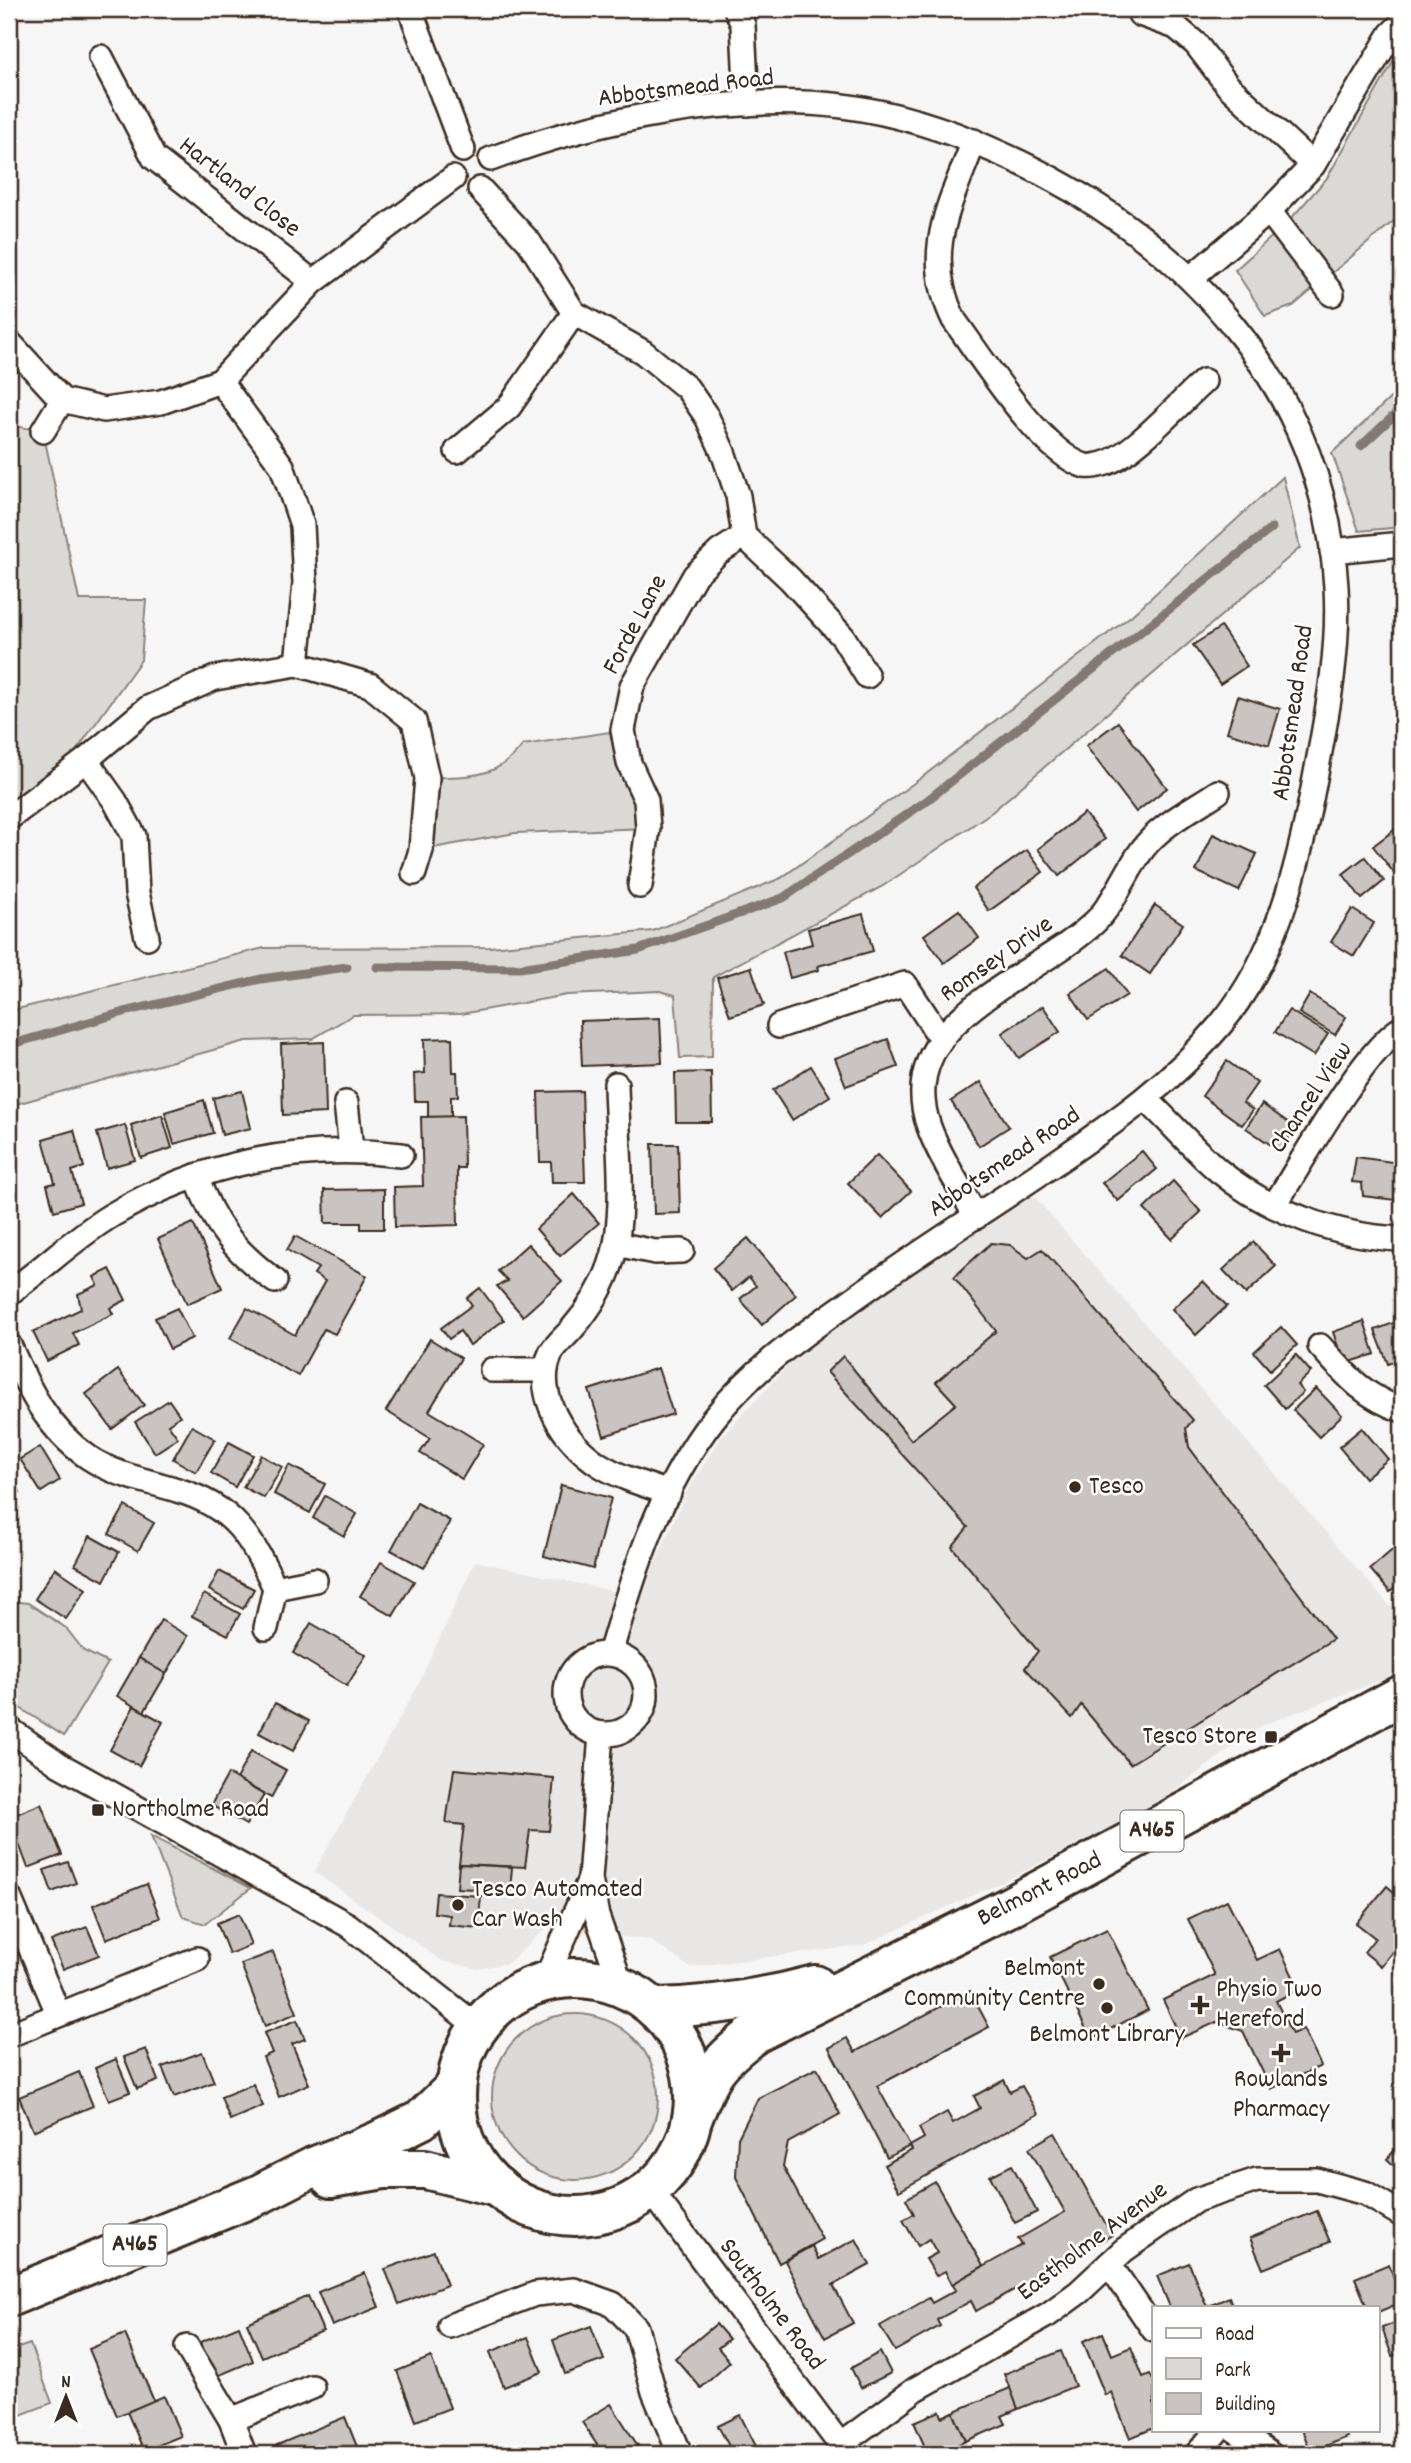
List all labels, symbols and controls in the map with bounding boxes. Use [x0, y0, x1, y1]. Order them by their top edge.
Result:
street label: Abbotsmead Road [596, 60, 776, 118]
street label: Hartland Close [170, 128, 308, 248]
street label: Forde Lane [594, 568, 678, 682]
street label: Abbotsmead Road [1263, 623, 1325, 803]
street label: Romsey Drive [933, 907, 1061, 1013]
street label: Chancel View [1261, 1034, 1363, 1162]
street label: Abbotsmead Road [921, 1098, 1089, 1228]
place label: Tesco [1089, 1469, 1144, 1506]
marker: Tesco [1067, 1479, 1083, 1495]
place label: Tesco Store [1143, 1719, 1257, 1756]
marker: Tesco Store [1263, 1729, 1279, 1745]
place label: Northolme Road [112, 1792, 269, 1829]
marker: Northolme Road [90, 1802, 106, 1818]
road number: A465 [1120, 1810, 1184, 1852]
street label: Belmont Road [971, 1843, 1109, 1937]
place label: Tesco Automated Car Wash [472, 1872, 643, 1939]
marker: Tesco Automated Car Wash [450, 1897, 466, 1913]
place label: Belmont Community Centre [904, 1951, 1085, 2018]
place label: Physio Two Hereford [1216, 1972, 1322, 2039]
marker: Belmont Community Centre [1091, 1976, 1107, 1992]
marker: Physio Two Hereford [1190, 1995, 1210, 2015]
marker: Belmont Library [1099, 2000, 1115, 2016]
place label: Belmont Library [1029, 2017, 1185, 2054]
marker: Rowlands Pharmacy [1273, 2045, 1289, 2061]
place label: Rowlands Pharmacy [1233, 2062, 1330, 2129]
street label: Eastholme Avenue [1010, 2173, 1176, 2311]
road number: A465 [104, 2224, 166, 2266]
street label: Southolme Road [709, 2231, 833, 2379]
legend [1152, 2306, 1380, 2432]
text: Road [1215, 2321, 1254, 2351]
text: Park [1215, 2357, 1251, 2387]
north arrow [32, 2362, 102, 2432]
text: N [61, 2370, 71, 2397]
text: Building [1215, 2391, 1275, 2421]

